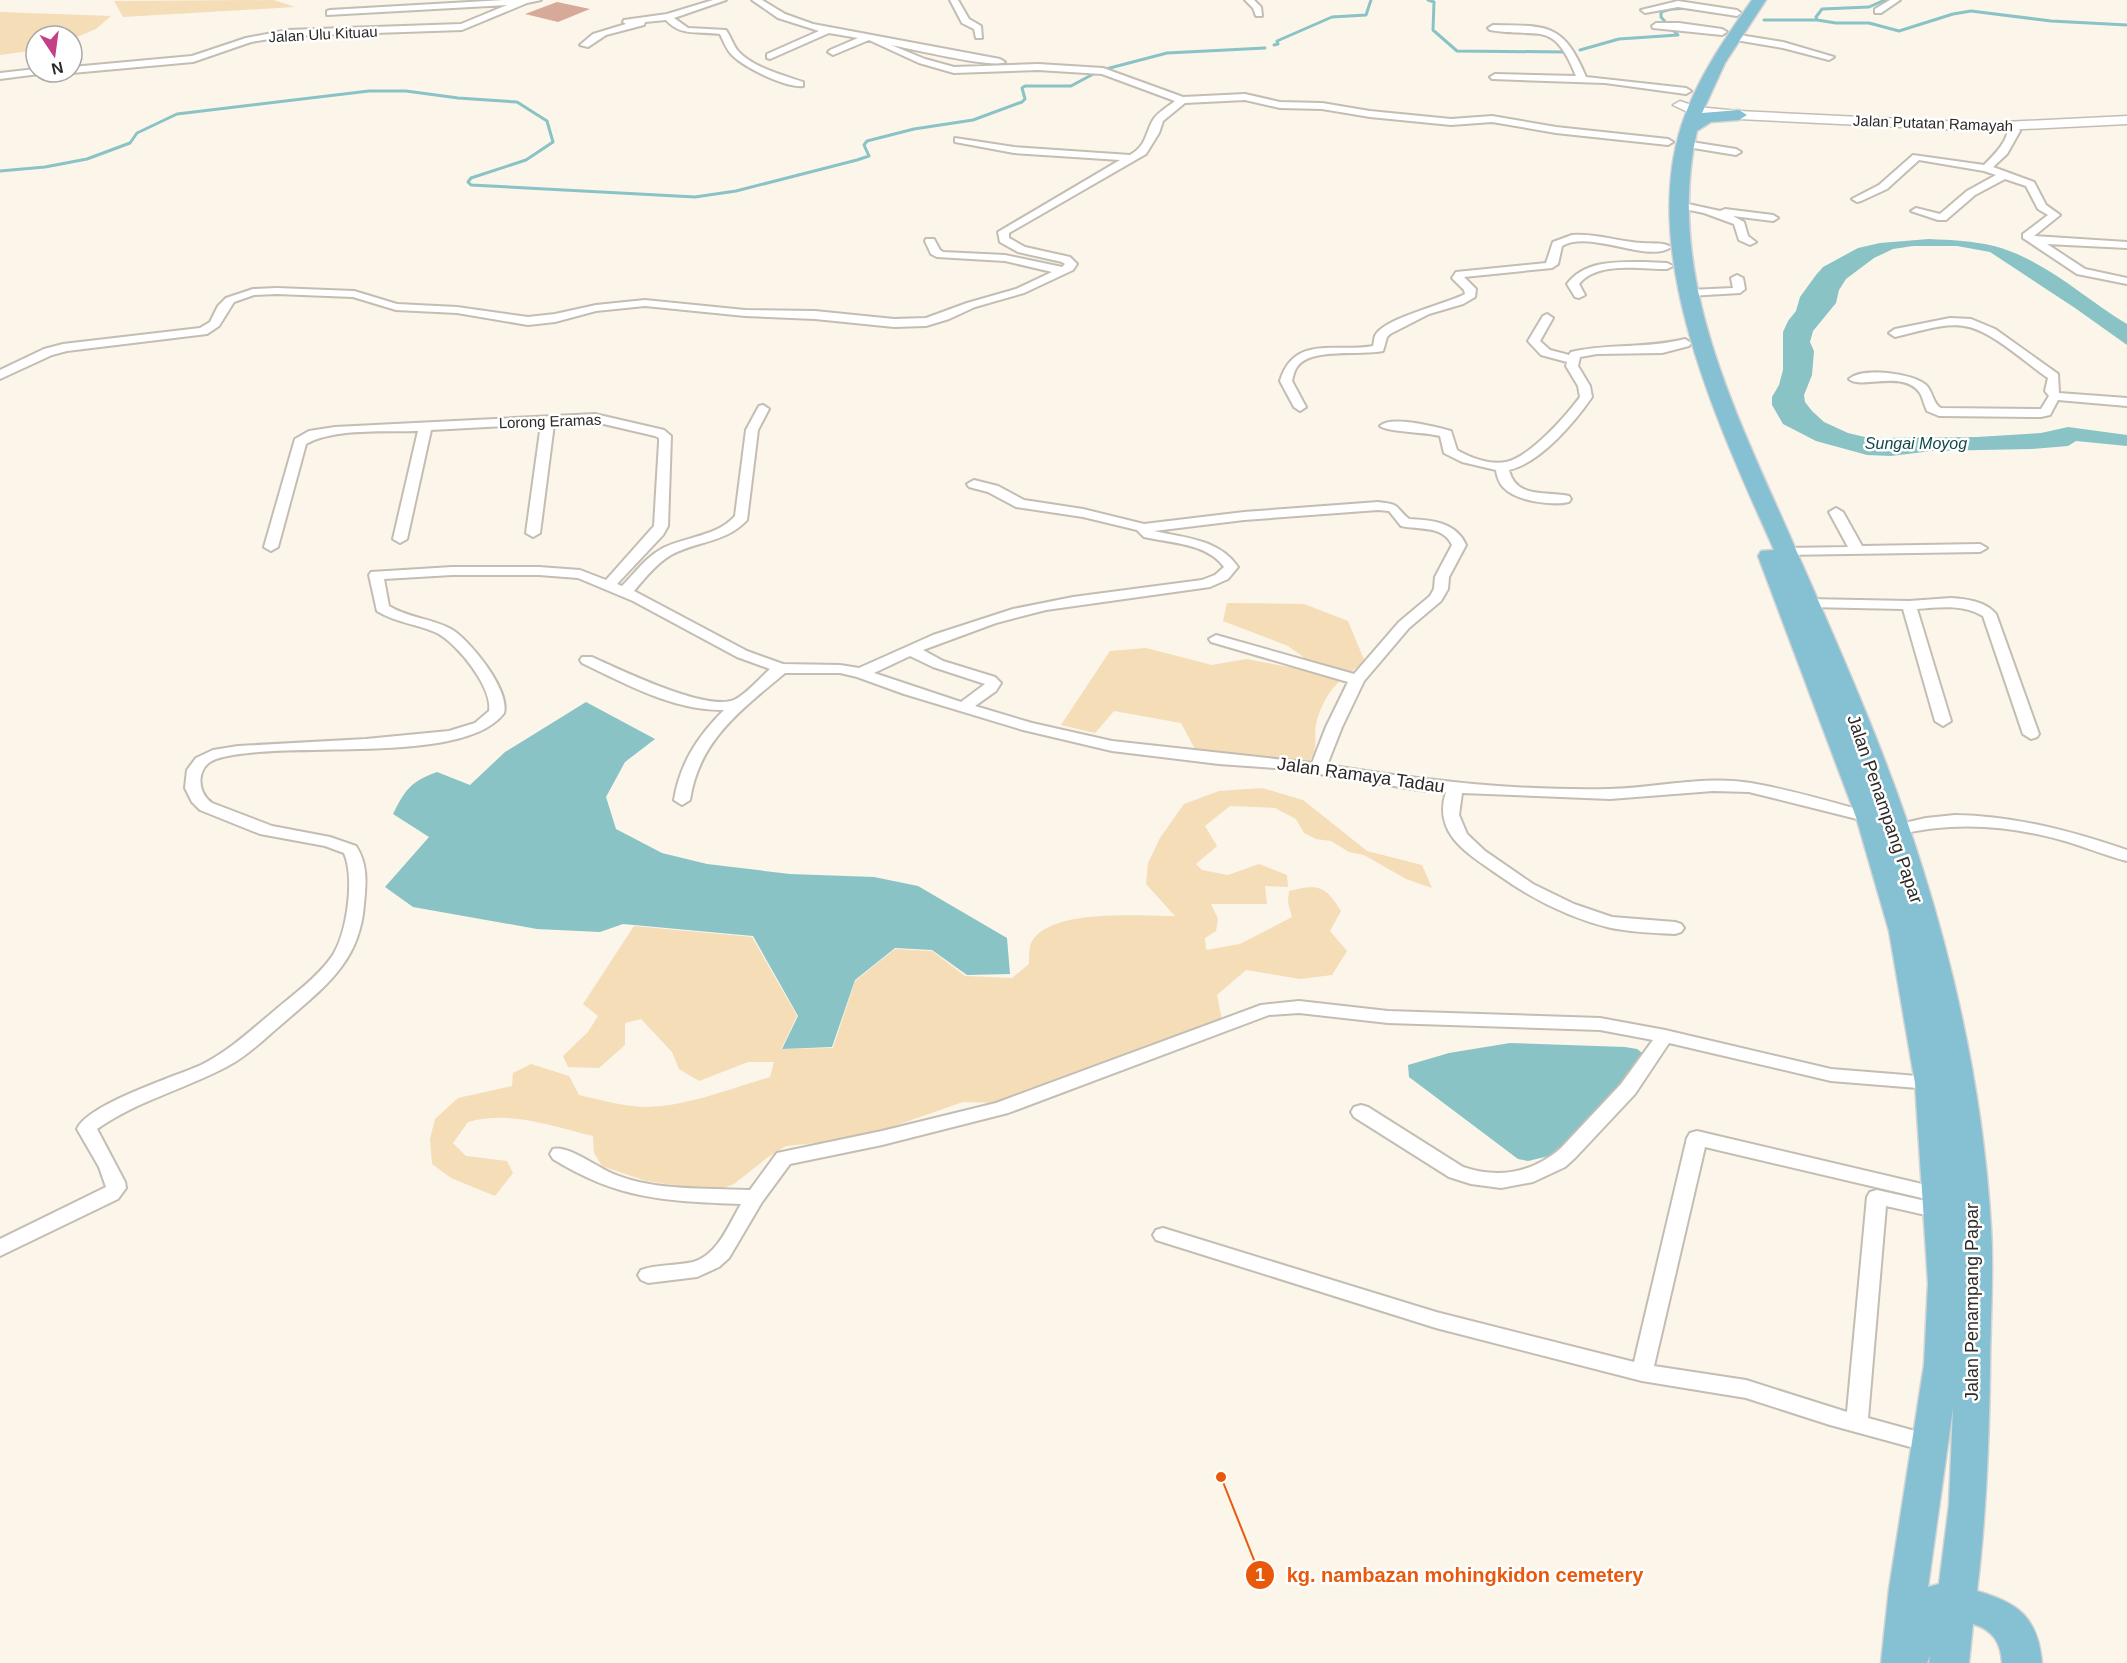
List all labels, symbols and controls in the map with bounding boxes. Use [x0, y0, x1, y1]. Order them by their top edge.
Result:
street label: Jalan Ulu Kituau [268, 23, 378, 45]
north arrow [24, 24, 84, 84]
text: N [50, 59, 65, 78]
street label: Jalan Putatan Ramayah [1853, 112, 2013, 134]
street label: Lorong Eramas [498, 411, 602, 431]
water label: Sungai Moyog [1865, 435, 1967, 452]
street label: Jalan Penampang Papar [1843, 712, 1927, 906]
street label: Jalan Ramaya Tadau [1276, 753, 1446, 797]
street label: Jalan Penampang Papar [1962, 1203, 1982, 1401]
callout: kg. nambazan mohingkidon cemetery [1245, 1556, 1656, 1594]
text: kg. nambazan mohingkidon cemetery [1287, 1564, 1644, 1586]
text: 1 [1255, 1565, 1265, 1585]

